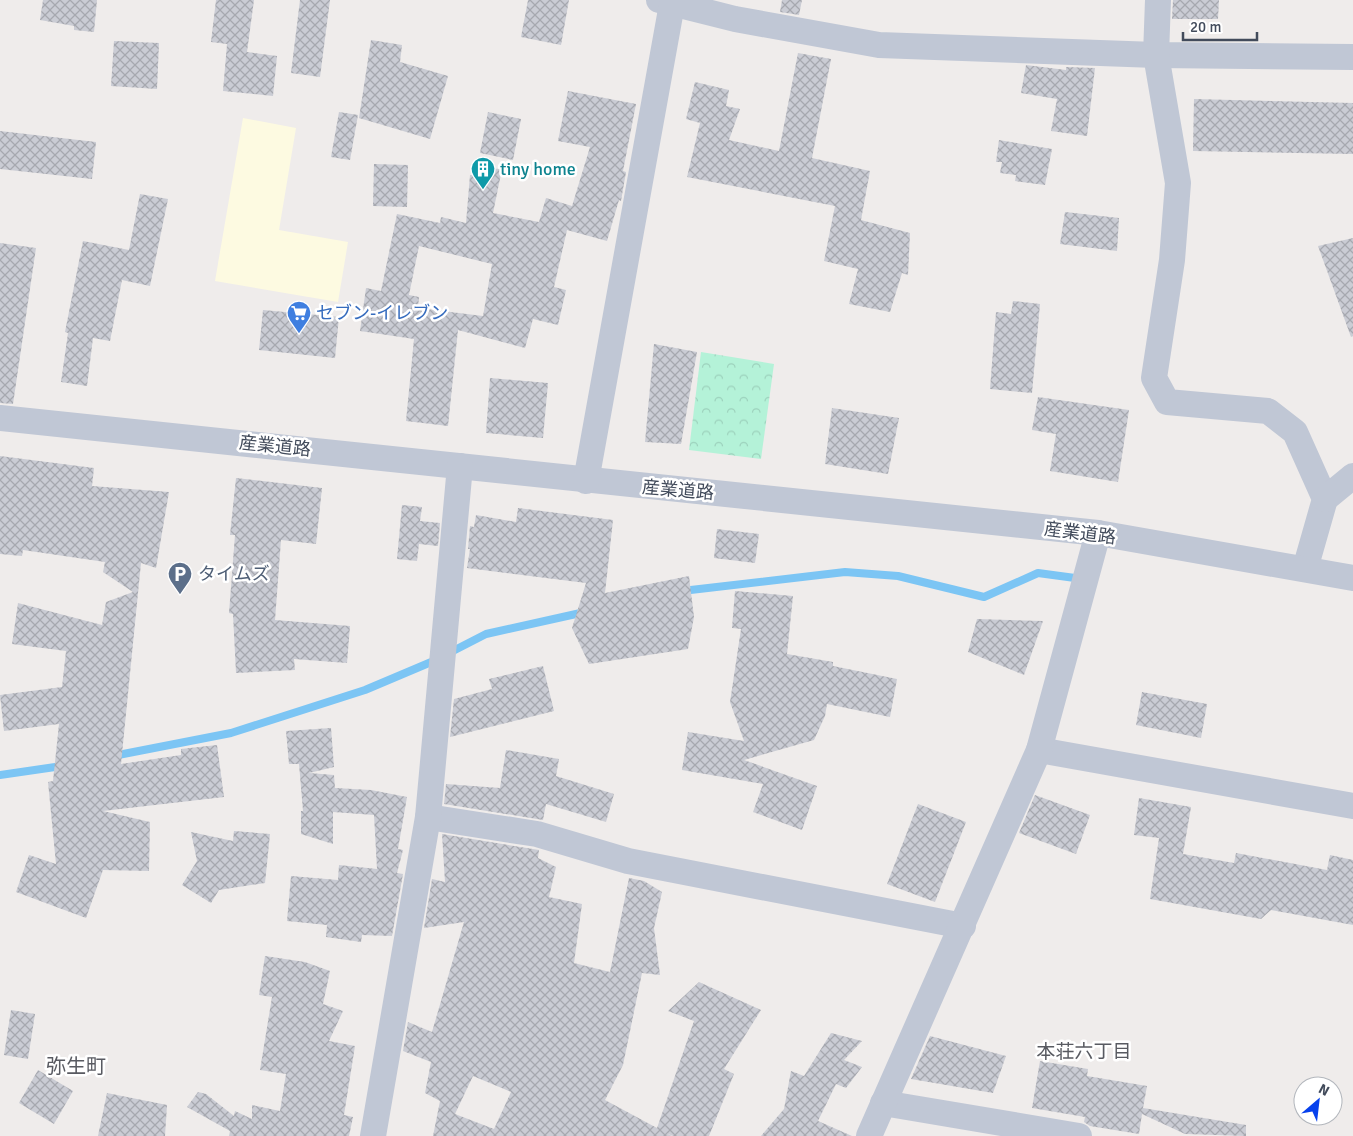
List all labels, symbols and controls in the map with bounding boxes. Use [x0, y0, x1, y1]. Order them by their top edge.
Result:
scale bar [1183, 10, 1257, 42]
text: 20 m [1190, 18, 1221, 36]
building icon: tiny home [470, 156, 496, 190]
place label: tiny home [500, 158, 576, 180]
supermarket icon: セブン-イレブン [286, 300, 312, 334]
place label: セブン-イレブン [316, 302, 448, 324]
street label: 産業道路 [238, 431, 312, 461]
street label: 産業道路 [641, 476, 715, 504]
street label: 産業道路 [1043, 518, 1117, 548]
parking icon: タイムズ [167, 561, 193, 595]
place label: タイムズ [198, 563, 270, 585]
district label: 本荘六丁目 [1036, 1040, 1132, 1064]
district label: 弥生町 [46, 1054, 106, 1079]
north arrow [1293, 1076, 1343, 1126]
text: N [1316, 1080, 1332, 1100]

